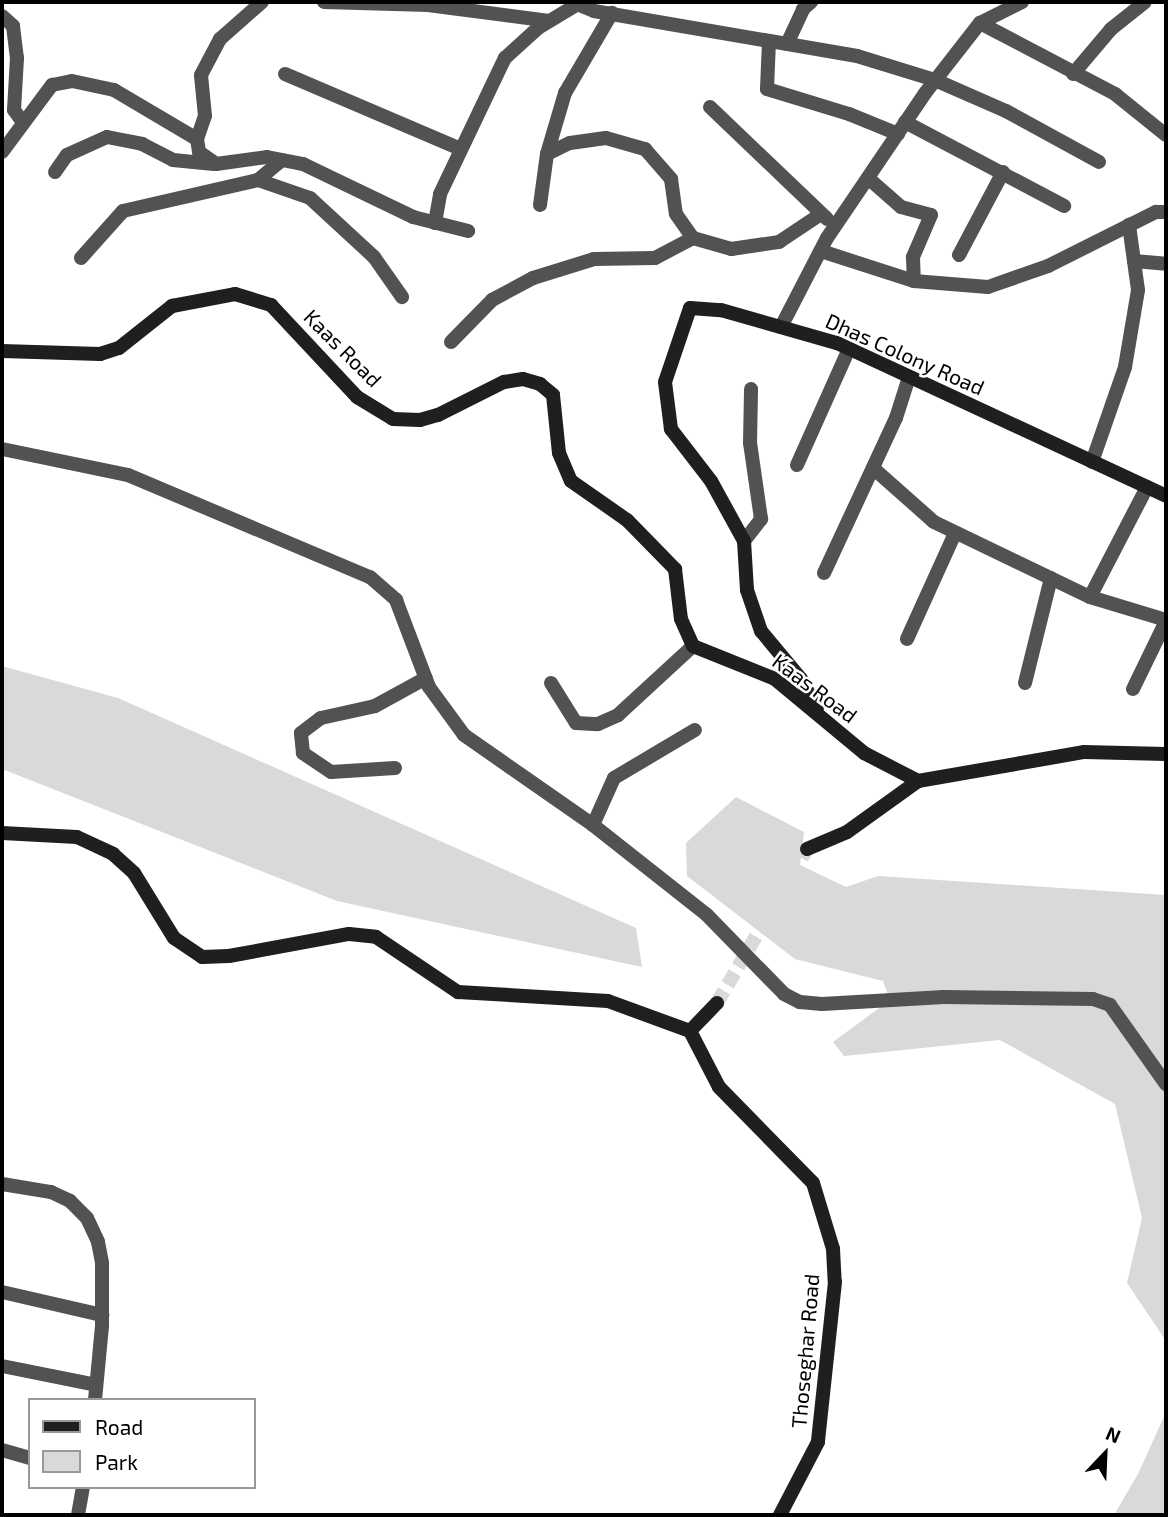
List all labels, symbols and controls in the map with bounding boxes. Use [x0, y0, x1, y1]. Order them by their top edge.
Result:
street label: Kaas Road [299, 304, 387, 392]
street label: Dhas Colony Road [822, 308, 988, 400]
street label: Kaas Road [768, 648, 862, 728]
street label: Thoseghar Road [786, 1273, 824, 1429]
legend [28, 1398, 256, 1489]
text: Road [95, 1414, 143, 1439]
north arrow [1070, 1419, 1140, 1489]
text: N [1103, 1421, 1124, 1447]
text: Park [95, 1449, 138, 1474]

